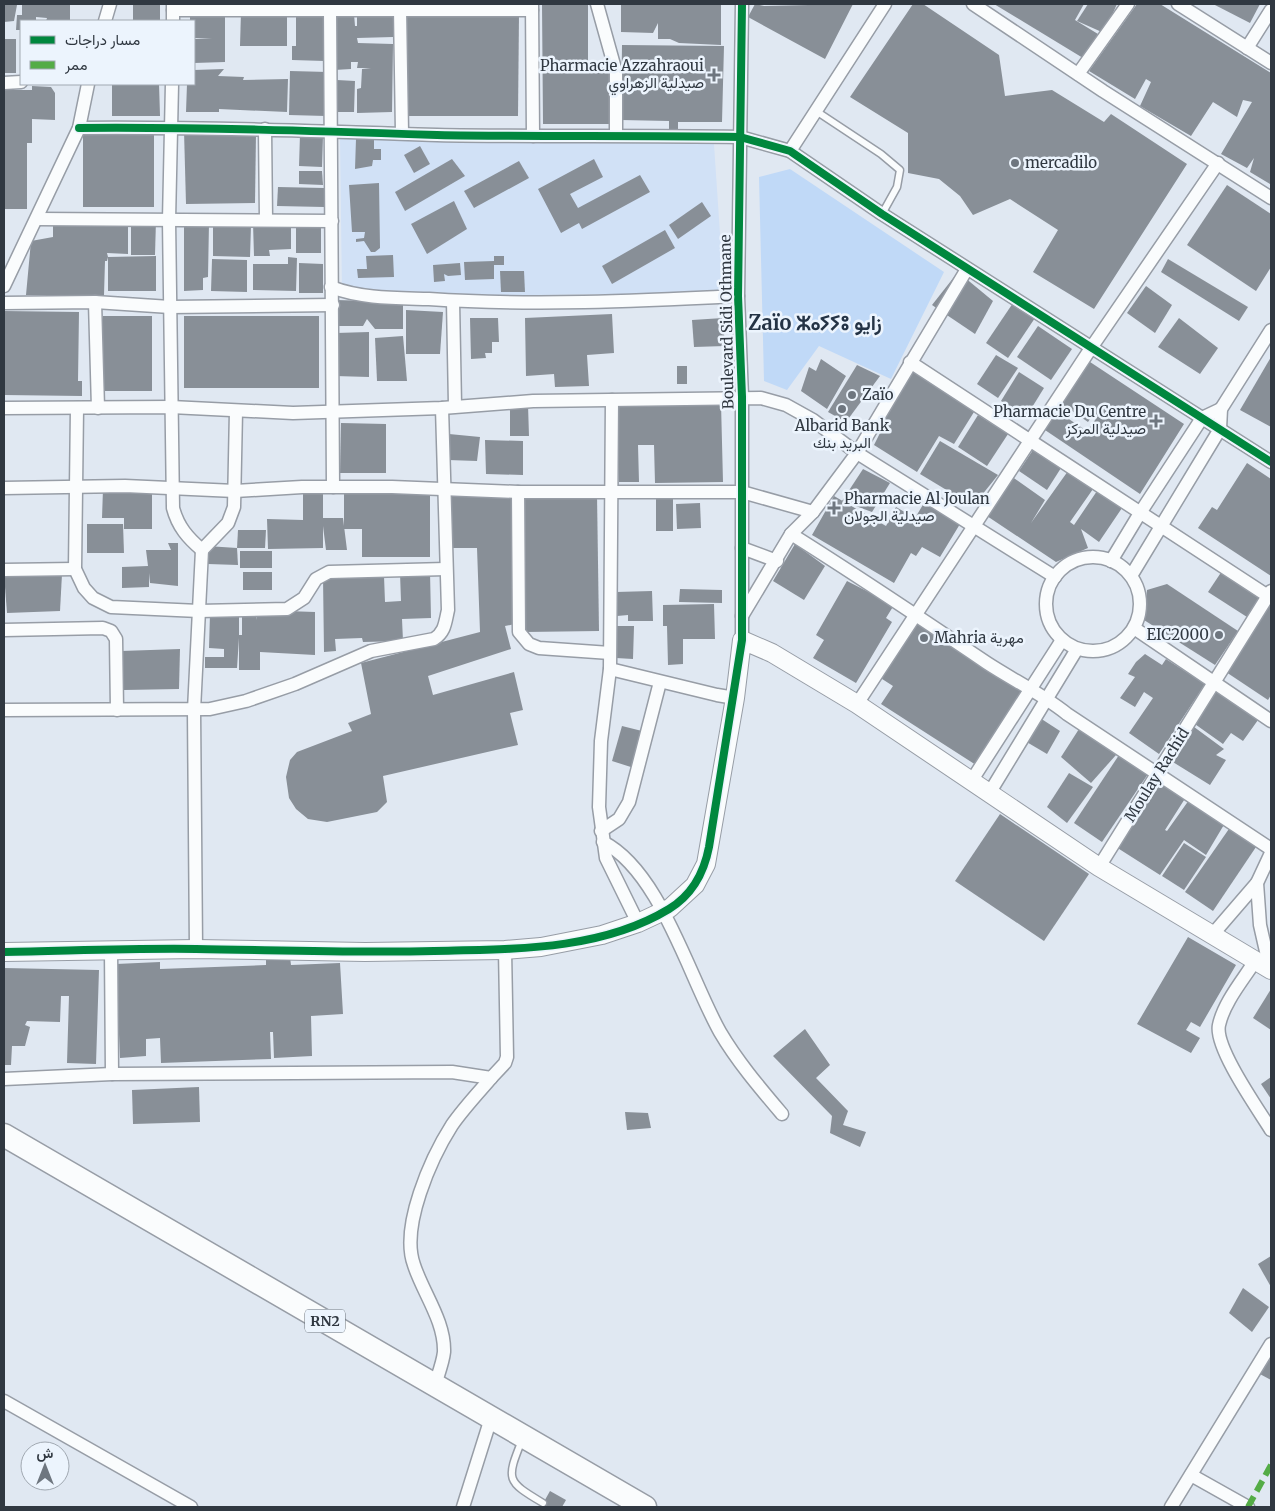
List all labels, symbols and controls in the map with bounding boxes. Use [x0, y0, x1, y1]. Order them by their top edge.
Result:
legend [20, 20, 195, 85]
text: مسار دراجات [65, 30, 140, 49]
text: ممر [64, 55, 87, 74]
place label: Pharmacie Azzahraoui صيدلية الزهراوي [540, 56, 704, 96]
marker: Pharmacie Azzahraoui صيدلية الزهراوي [708, 69, 720, 81]
place label: mercadilo [1025, 153, 1097, 172]
marker: mercadilo [1009, 157, 1021, 169]
street label: Boulevard Sidi Othmane [715, 234, 738, 410]
district label: Zaïo ⵣⴰⵢⵢⵓ زايو [748, 310, 882, 336]
place label: Zaïo [862, 385, 894, 404]
marker: Zaïo [846, 389, 858, 401]
place label: Pharmacie Du Centre صيدلية المركز [993, 402, 1146, 438]
marker: Albarid Bank البريد بنك [836, 403, 848, 415]
marker: Pharmacie Du Centre صيدلية المركز [1150, 415, 1162, 427]
place label: Albarid Bank البريد بنك [794, 416, 890, 452]
place label: Pharmacie Al Joulan صيدلية الجولان [844, 489, 990, 525]
marker: Pharmacie Al Joulan صيدلية الجولان [828, 502, 840, 514]
place label: EIC2000 [1147, 625, 1209, 644]
place label: Mahria مهرية [934, 628, 1024, 647]
marker: EIC2000 [1213, 629, 1225, 641]
marker: Mahria مهرية [918, 632, 930, 644]
street label: Moulay Rachid [1120, 724, 1193, 825]
road number: RN2 [305, 1310, 345, 1332]
north arrow [20, 1441, 70, 1491]
text: ش [37, 1444, 54, 1462]

